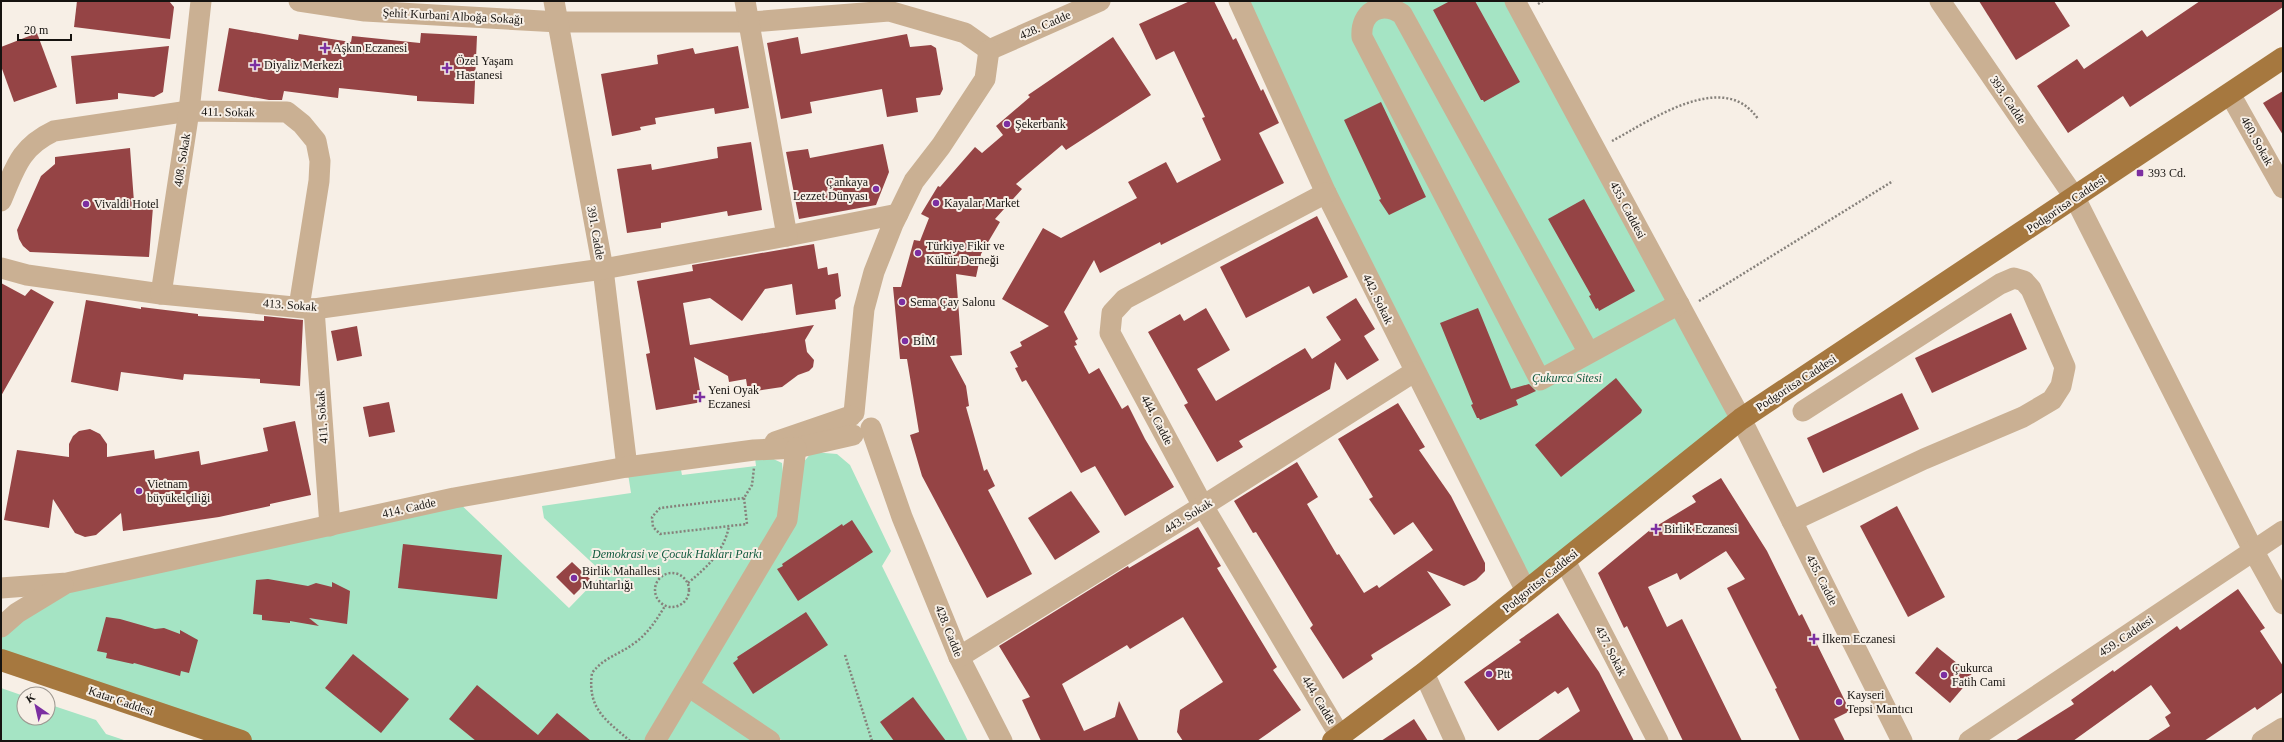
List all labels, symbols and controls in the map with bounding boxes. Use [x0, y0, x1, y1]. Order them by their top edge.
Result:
street label: Şehit Kurbani Alboğa Sokağı [382, 5, 524, 27]
street label: 428. Cadde [1017, 7, 1073, 43]
scale bar [18, 16, 71, 42]
text: 20 m [24, 23, 49, 37]
place label: Aşkın Eczanesi [333, 41, 408, 55]
marker: Aşkın Eczanesi [320, 43, 330, 53]
place label: Özel Yaşam Hastanesi [456, 54, 514, 82]
place label: Diyaliz Merkezi [264, 58, 343, 72]
marker: Diyaliz Merkezi [249, 59, 261, 71]
marker: Özel Yaşam Hastanesi [441, 62, 453, 74]
street label: 393. Cadde [1987, 73, 2029, 127]
street label: 411. Sokak [201, 105, 255, 119]
street label: 460. Sokak [2238, 114, 2276, 168]
place label: Şekerbank [1015, 117, 1066, 131]
marker: Şekerbank [1002, 119, 1012, 129]
street label: 408. Sokak [171, 132, 193, 188]
place label: 393 Cd. [2148, 166, 2186, 180]
marker: 393 Cd. [2135, 168, 2145, 178]
street label: Podgoritsa Caddesi [2024, 172, 2109, 236]
place label: Çankaya Lezzet Dünyası [793, 175, 869, 203]
street label: 435. Caddesi [1607, 179, 1649, 242]
marker: Çankaya Lezzet Dünyası [871, 184, 881, 194]
place label: Kayalar Market [944, 196, 1020, 210]
place label: Vivaldi Hotel [94, 197, 160, 211]
marker: Kayalar Market [931, 198, 941, 208]
marker: Vivaldi Hotel [81, 199, 91, 209]
street label: 391. Cadde [584, 205, 608, 261]
place label: Türkiye Fikir ve Kültür Derneği [926, 239, 1005, 267]
marker: Türkiye Fikir ve Kültür Derneği [913, 248, 923, 258]
street label: 442. Sokak [1360, 272, 1396, 326]
place label: Sema Çay Salonu [910, 295, 995, 309]
street label: 413. Sokak [263, 296, 317, 314]
marker: Sema Çay Salonu [897, 297, 907, 307]
place label: BİM [913, 334, 936, 348]
marker: BİM [900, 336, 910, 346]
street label: Podgoritsa Caddesi [1753, 351, 1839, 414]
park label: Çukurca Sitesi [1532, 371, 1602, 385]
place label: Yeni Oyak Eczanesi [708, 383, 759, 411]
street label: 411. Sokak [313, 390, 331, 444]
marker: Yeni Oyak Eczanesi [695, 392, 705, 402]
street label: 444. Cadde [1138, 393, 1176, 447]
place label: Vietnam büyükelçiliği [147, 477, 211, 505]
marker: Vietnam büyükelçiliği [134, 486, 144, 496]
street label: 414. Cadde [381, 495, 437, 521]
street label: 443. Sokak [1161, 496, 1215, 536]
place label: Birlik Eczanesi [1664, 522, 1738, 536]
marker: Birlik Eczanesi [1651, 524, 1661, 534]
street label: Podgoritsa Caddesi [1499, 546, 1581, 616]
park label: Demokrasi ve Çocuk Hakları Parkı [591, 547, 762, 561]
street label: 435. Cadde [1803, 552, 1841, 608]
place label: Birlik Mahallesi Muhtarlığı [582, 564, 661, 592]
marker: Birlik Mahallesi Muhtarlığı [569, 573, 579, 583]
street label: 428. Cadde [932, 603, 966, 659]
street label: 459. Caddesi [2096, 612, 2156, 659]
street label: 437. Sokak [1593, 624, 1629, 678]
place label: İlkem Eczanesi [1822, 632, 1896, 646]
marker: İlkem Eczanesi [1809, 634, 1819, 644]
place label: Çukurca Fatih Cami [1952, 661, 2006, 689]
place label: Ptt [1497, 667, 1511, 681]
marker: Ptt [1484, 669, 1494, 679]
marker: Çukurca Fatih Cami [1939, 670, 1949, 680]
street label: 444. Cadde [1299, 673, 1339, 727]
street label: Katar Caddesi [86, 683, 156, 719]
north arrow [16, 686, 56, 726]
place label: Kayseri Tepsi Mantıcı [1847, 688, 1914, 716]
text: K [24, 690, 38, 705]
marker: Kayseri Tepsi Mantıcı [1834, 697, 1844, 707]

